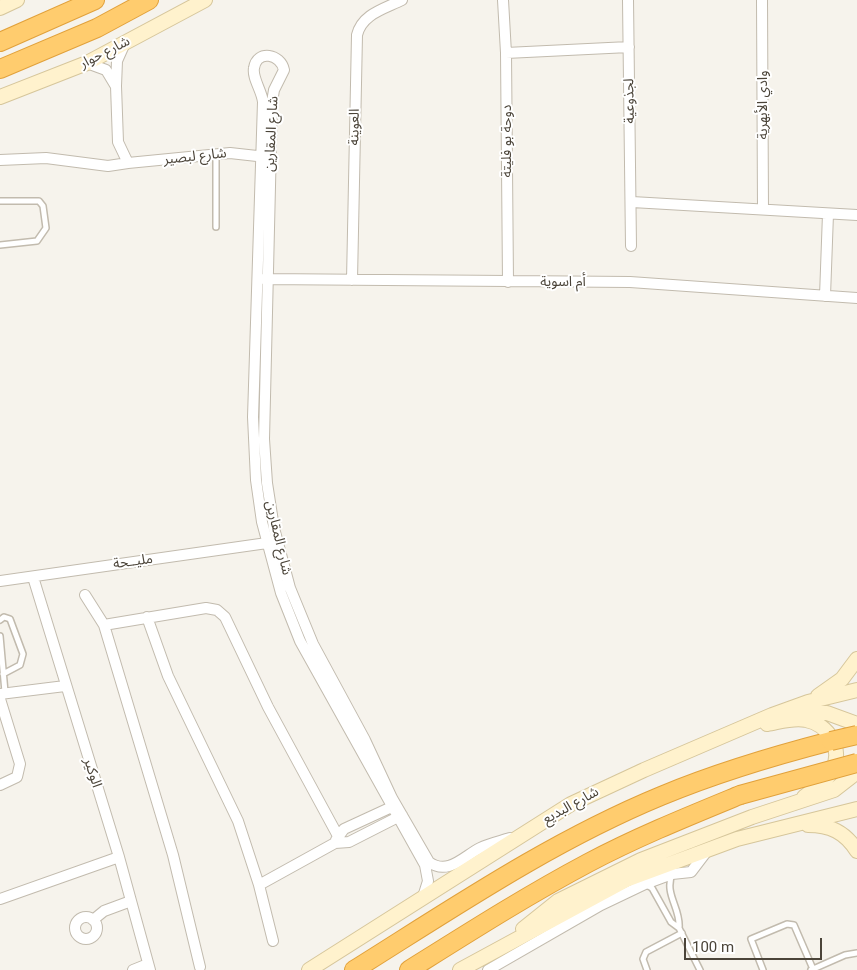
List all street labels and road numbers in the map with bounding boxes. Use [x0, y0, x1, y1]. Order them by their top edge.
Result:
street label: شارع حوار [77, 33, 133, 73]
street label: وادي الأبهرية [755, 71, 771, 139]
street label: لجذوعية [621, 78, 639, 124]
street label: شارع المقارين [262, 96, 282, 172]
street label: دوحة بو فليتة [499, 104, 515, 178]
street label: العوينة [346, 109, 364, 145]
street label: شارع لبصير [163, 145, 227, 169]
street label: أم اسوية [540, 274, 586, 290]
street label: شارع المقارين [261, 499, 295, 577]
street label: مليــحة [112, 551, 154, 573]
street label: الوكير [79, 756, 105, 790]
street label: شارع البديع [540, 784, 602, 828]

